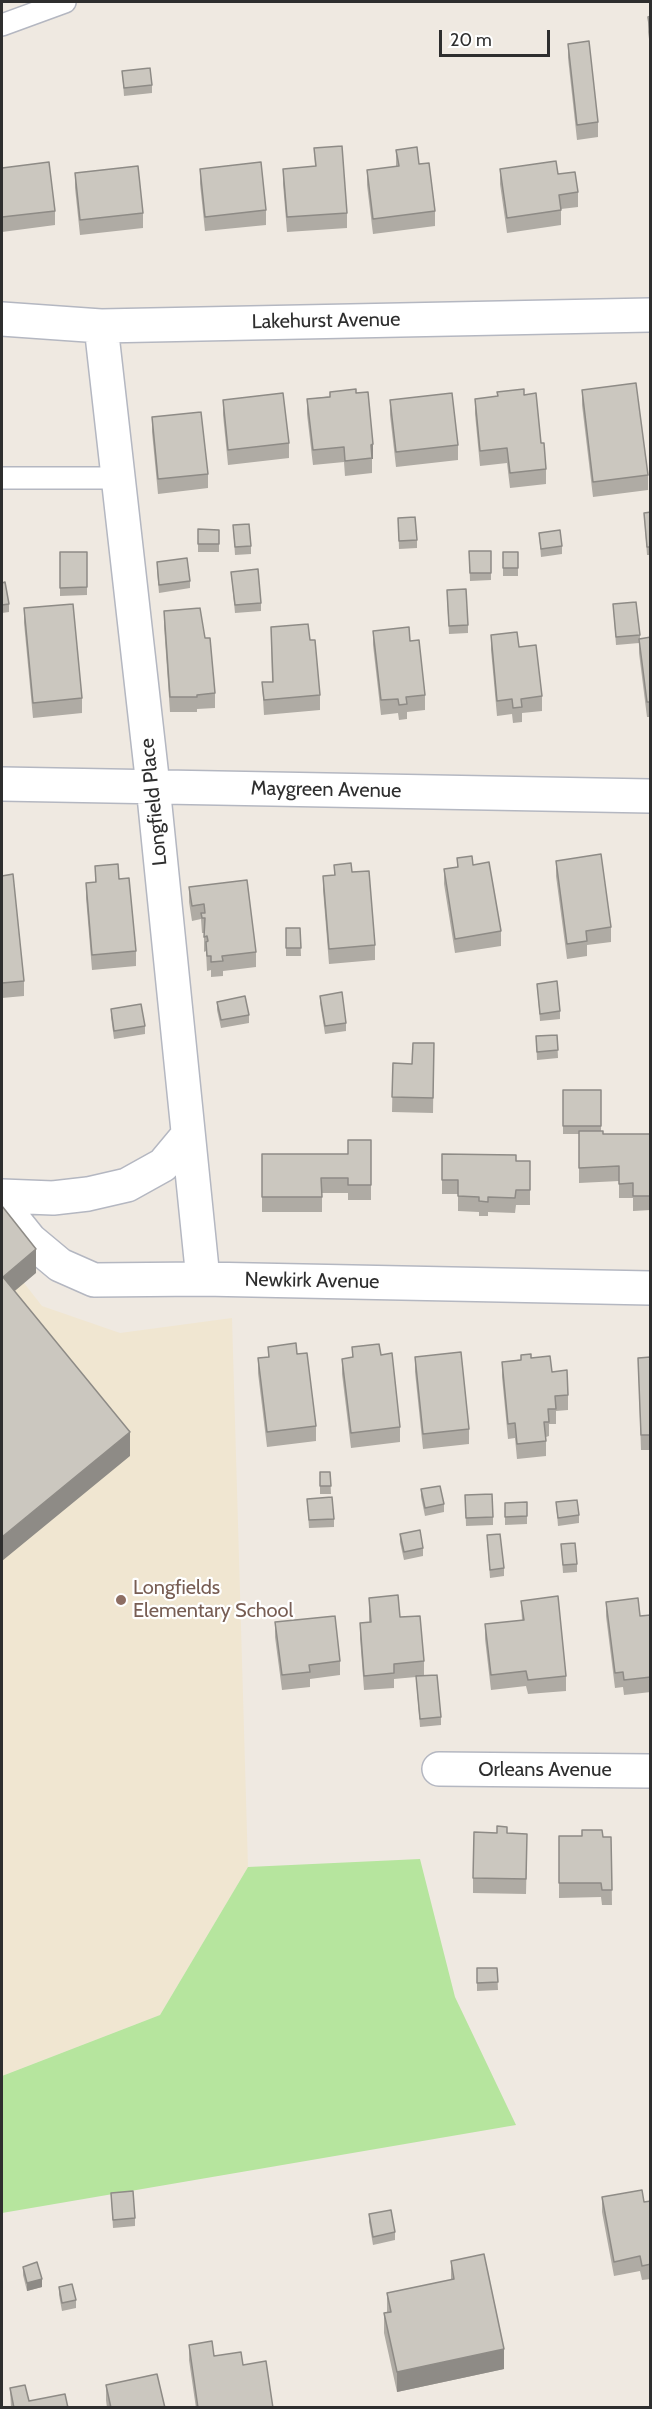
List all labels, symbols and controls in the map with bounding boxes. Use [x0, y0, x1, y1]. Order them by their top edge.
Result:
scale bar [442, 18, 553, 56]
text: 20 m [450, 29, 492, 51]
street label: Lakehurst Avenue [251, 308, 401, 334]
street label: Longfield Place [135, 737, 173, 867]
street label: Maygreen Avenue [250, 777, 402, 803]
street label: Newkirk Avenue [244, 1268, 380, 1294]
place label: Longfields Elementary School [133, 1576, 293, 1623]
marker: Longfields Elementary School [114, 1593, 128, 1607]
street label: Orleans Avenue [478, 1758, 612, 1782]

